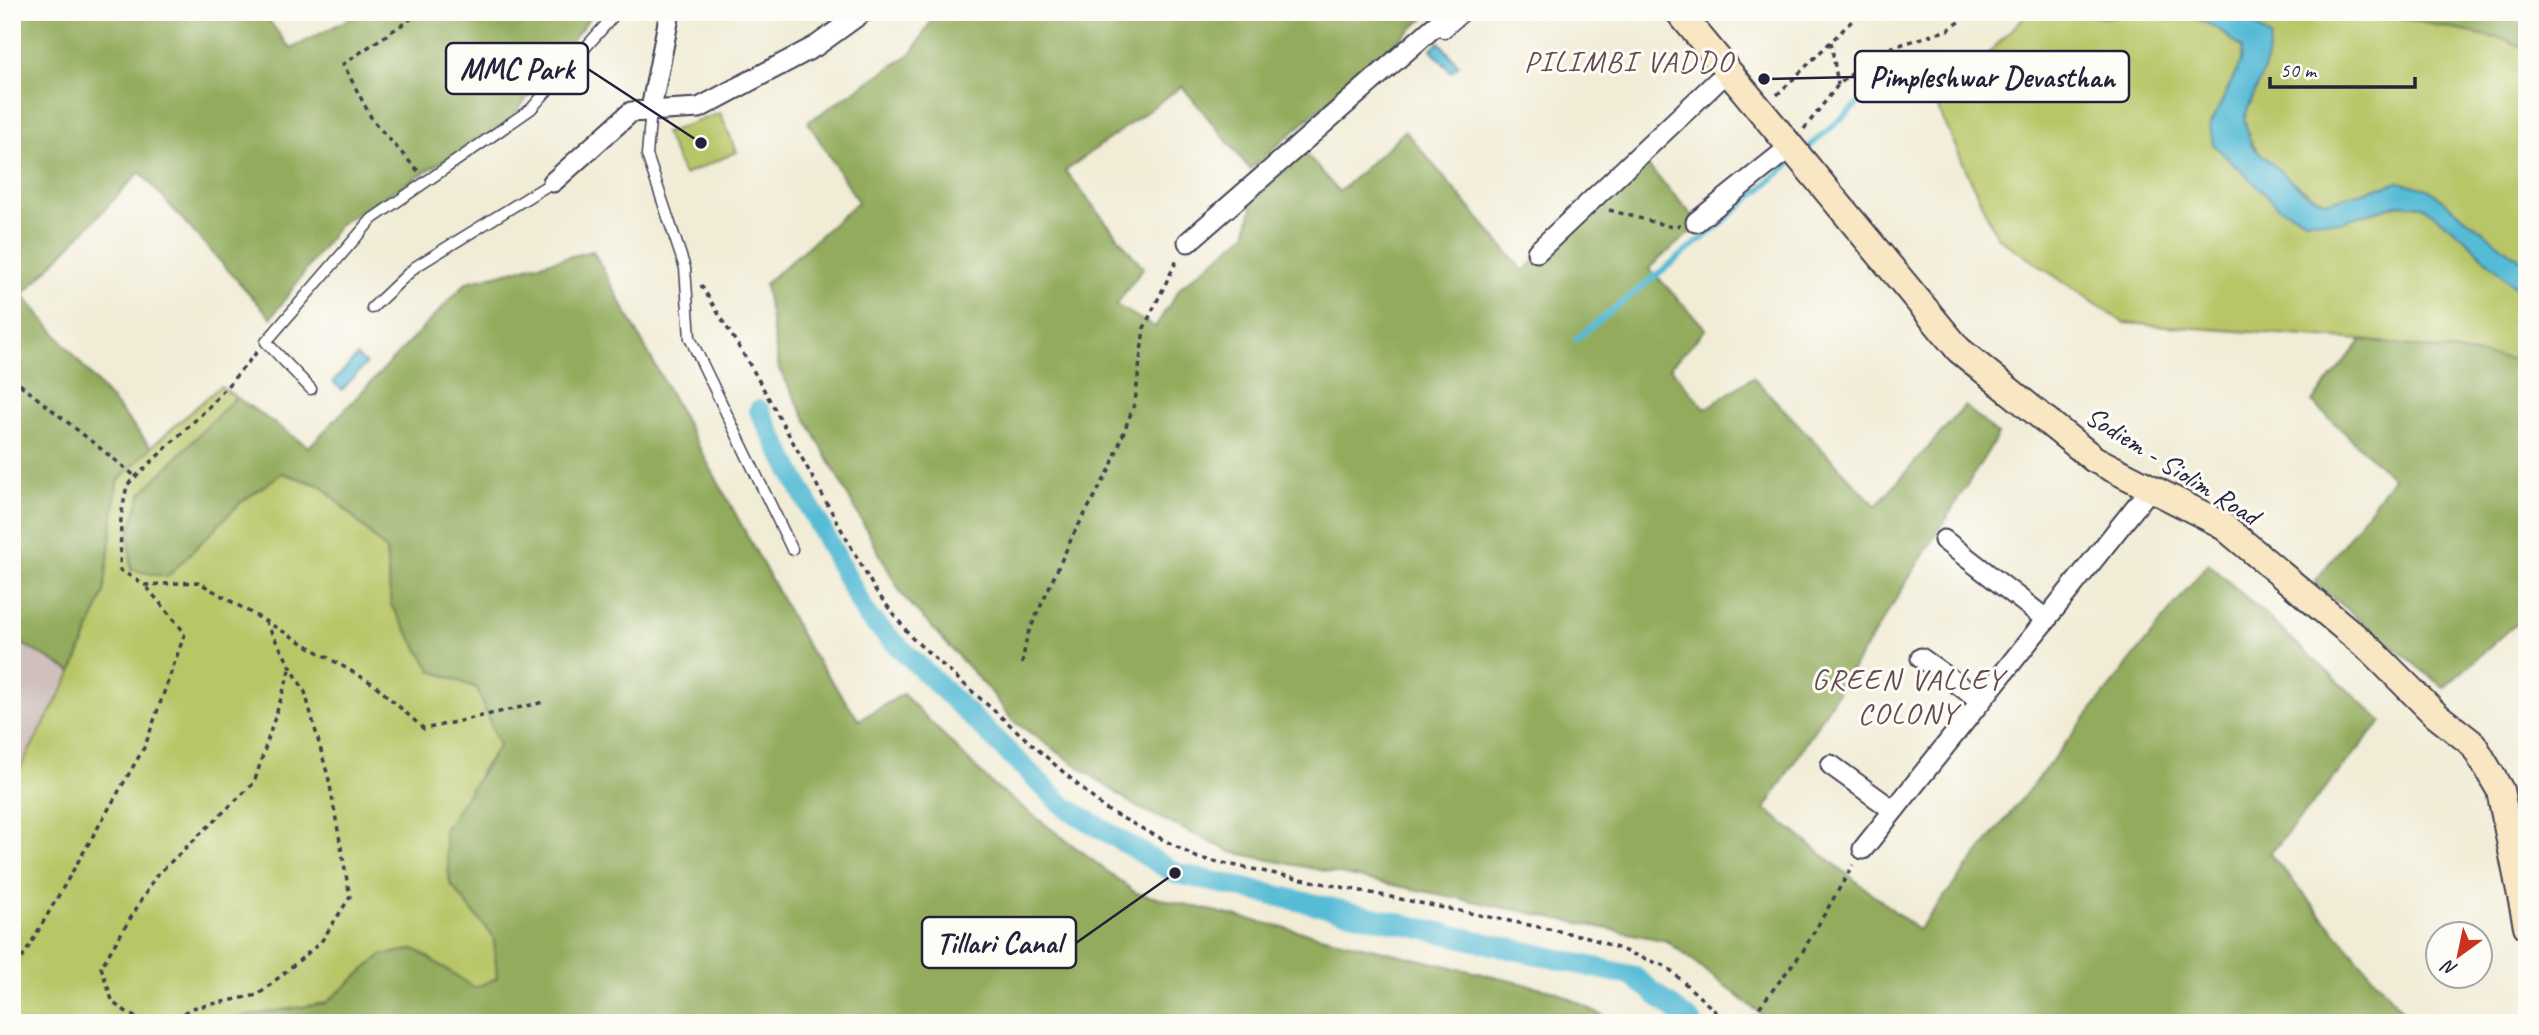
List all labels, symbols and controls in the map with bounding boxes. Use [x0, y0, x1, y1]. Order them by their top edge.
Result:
district label: PILIMBI VADDO [1524, 42, 1735, 80]
callout: MMC Park [446, 43, 588, 94]
scale bar [2270, 46, 2415, 90]
text: MMC Park [460, 50, 577, 88]
callout: Pimpleshwar Devasthan [1855, 51, 2129, 102]
text: 50 m [2280, 57, 2318, 83]
text: Pimpleshwar Devasthan [1869, 58, 2117, 96]
street label: Sodiem - Siolim Road [2079, 398, 2270, 535]
district label: GREEN VALLEY COLONY [1812, 660, 2008, 732]
callout: Tillari Canal [922, 917, 1076, 968]
north arrow [2424, 920, 2494, 990]
text: Tillari Canal [936, 924, 1067, 962]
text: N [2436, 953, 2462, 982]

